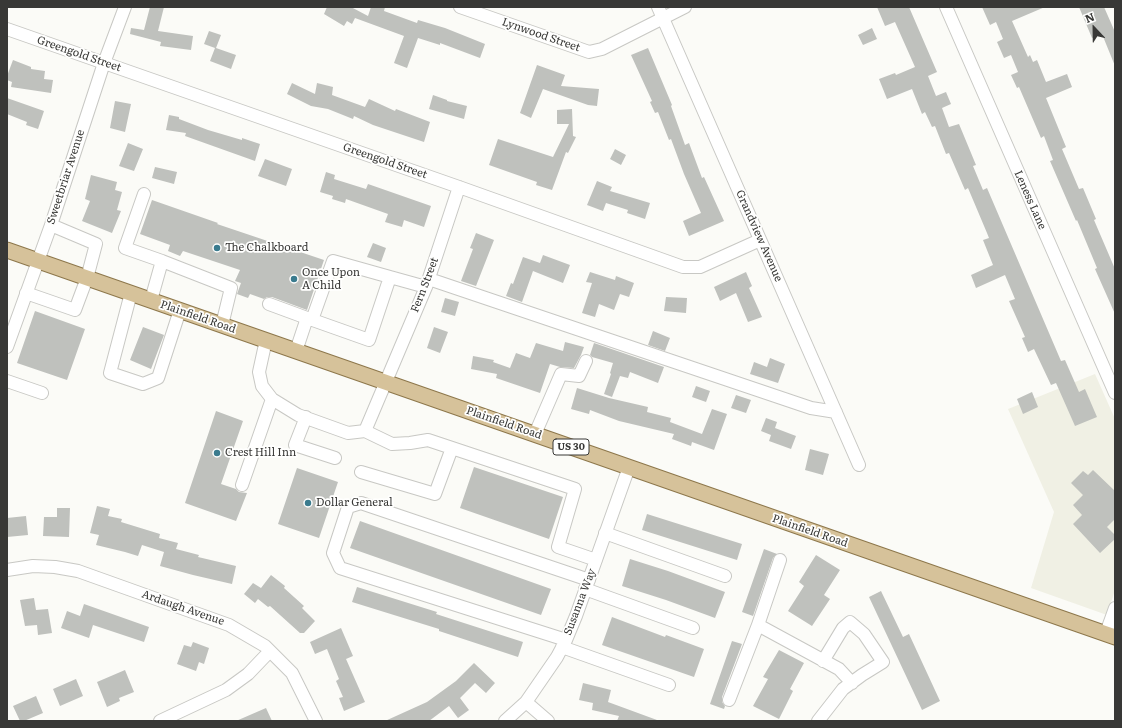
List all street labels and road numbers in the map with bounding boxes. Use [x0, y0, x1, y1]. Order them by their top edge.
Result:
street label: Lynwood Street [500, 15, 582, 55]
street label: Greengold Street [35, 33, 123, 75]
street label: Sweetbriar Avenue [44, 128, 88, 226]
street label: Greengold Street [341, 140, 429, 182]
street label: Leness Lane [1011, 168, 1049, 232]
street label: Grandview Avenue [733, 188, 785, 284]
street label: Fern Street [408, 256, 442, 314]
street label: Plainfield Road [159, 298, 237, 336]
street label: Plainfield Road [465, 404, 543, 442]
road number: US 30 [553, 439, 589, 455]
street label: Plainfield Road [771, 512, 849, 550]
street label: Susanna Way [561, 567, 599, 637]
street label: Ardaugh Avenue [140, 588, 226, 628]

